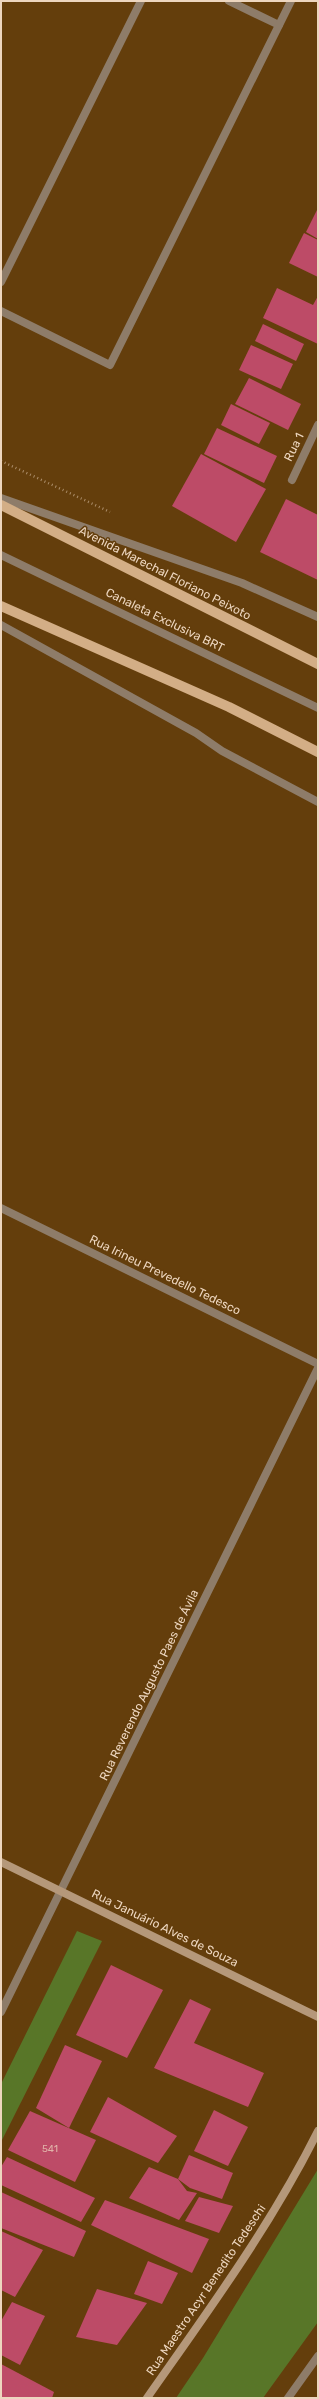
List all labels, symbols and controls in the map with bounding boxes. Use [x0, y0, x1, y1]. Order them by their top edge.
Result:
street label: Rua 1 [281, 431, 307, 463]
street label: Avenida Marechal Floriano Peixoto [77, 523, 254, 623]
street label: Canaleta Exclusiva BRT [103, 585, 227, 655]
street label: Rua Irineu Prevedello Tedesco [87, 1232, 243, 1318]
street label: Rua Reverendo Augusto Paes de Ávila [97, 1587, 201, 1783]
street label: Rua Januário Alves de Souza [89, 1886, 241, 1970]
house number: 541 [42, 2143, 58, 2155]
street label: Rua Maestro Acyr Benedito Tedeschi [143, 2202, 269, 2378]

